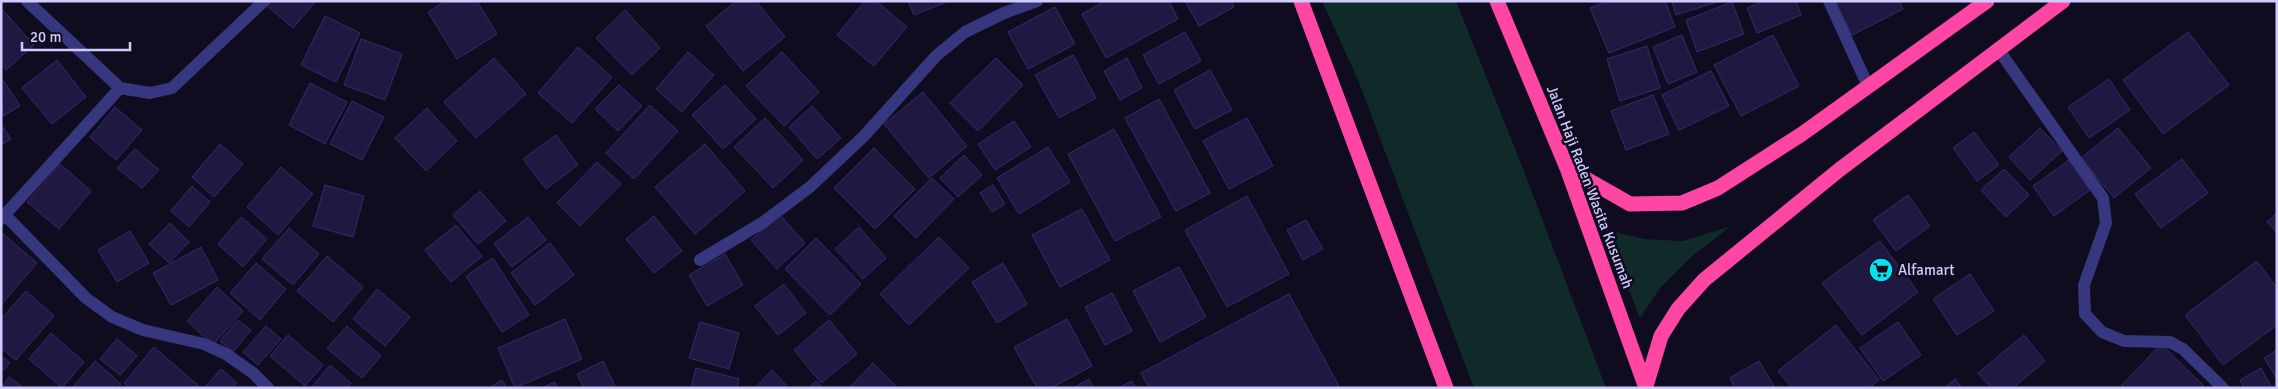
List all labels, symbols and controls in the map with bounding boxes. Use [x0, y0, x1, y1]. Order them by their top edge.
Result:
scale bar [22, 20, 130, 52]
text: 20 m [30, 28, 61, 46]
street label: Jalan Haji Raden Wasita Kusumah [1543, 83, 1637, 291]
supermarket icon: Alfamart [1868, 257, 1894, 283]
place label: Alfamart [1898, 261, 1955, 279]

